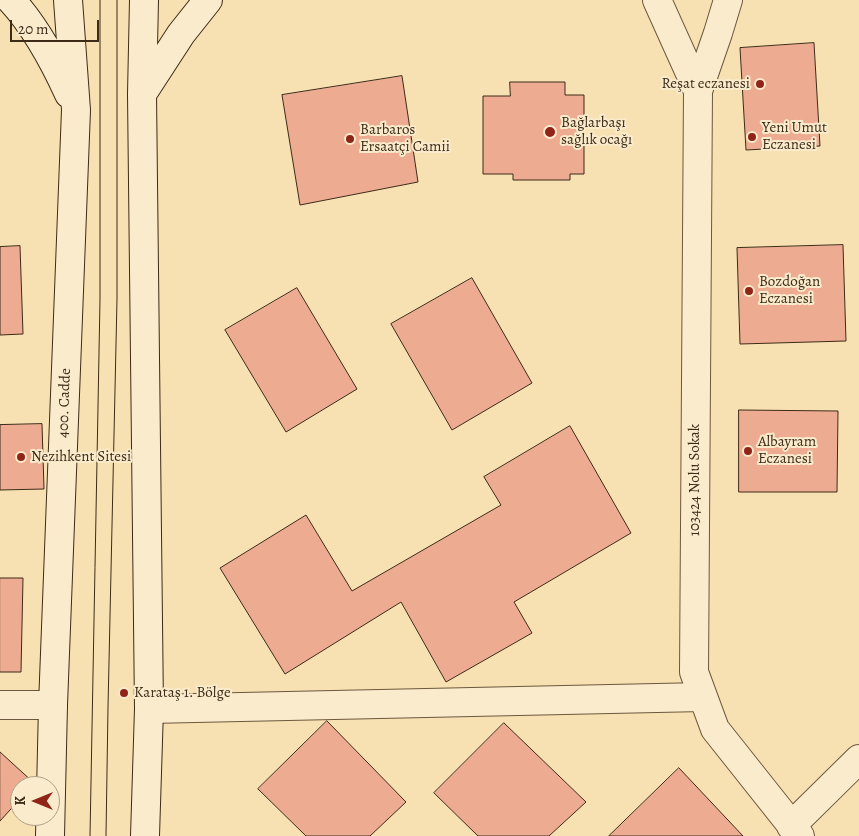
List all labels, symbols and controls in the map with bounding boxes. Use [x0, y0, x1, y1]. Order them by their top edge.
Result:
scale bar [12, 10, 101, 42]
text: 20 m [18, 19, 49, 39]
place label: Reşat eczanesi [661, 75, 750, 93]
marker: Reşat eczanesi [754, 78, 766, 90]
place label: Bağlarbaşı sağlık ocağı [561, 114, 632, 149]
place label: Yeni Umut Eczanesi [762, 119, 827, 154]
place label: Barbaros Ersaatçi Camii [360, 121, 450, 156]
marker: Bağlarbaşı sağlık ocağı [543, 125, 557, 139]
marker: Yeni Umut Eczanesi [746, 131, 758, 143]
marker: Barbaros Ersaatçi Camii [344, 133, 356, 145]
place label: Bozdoğan Eczanesi [759, 273, 820, 308]
marker: Bozdoğan Eczanesi [743, 285, 755, 297]
street label: 400. Cadde [55, 368, 75, 438]
street label: 103424 Nolu Sokak [686, 424, 704, 536]
place label: Albayram Eczanesi [758, 433, 816, 468]
marker: Albayram Eczanesi [742, 445, 754, 457]
place label: Nezihkent Sitesi [31, 448, 131, 466]
marker: Nezihkent Sitesi [15, 451, 27, 463]
place label: Karataş 1. Bölge [134, 684, 231, 702]
marker: Karataş 1. Bölge [118, 687, 130, 699]
north arrow [10, 776, 60, 826]
text: K [11, 796, 30, 806]

